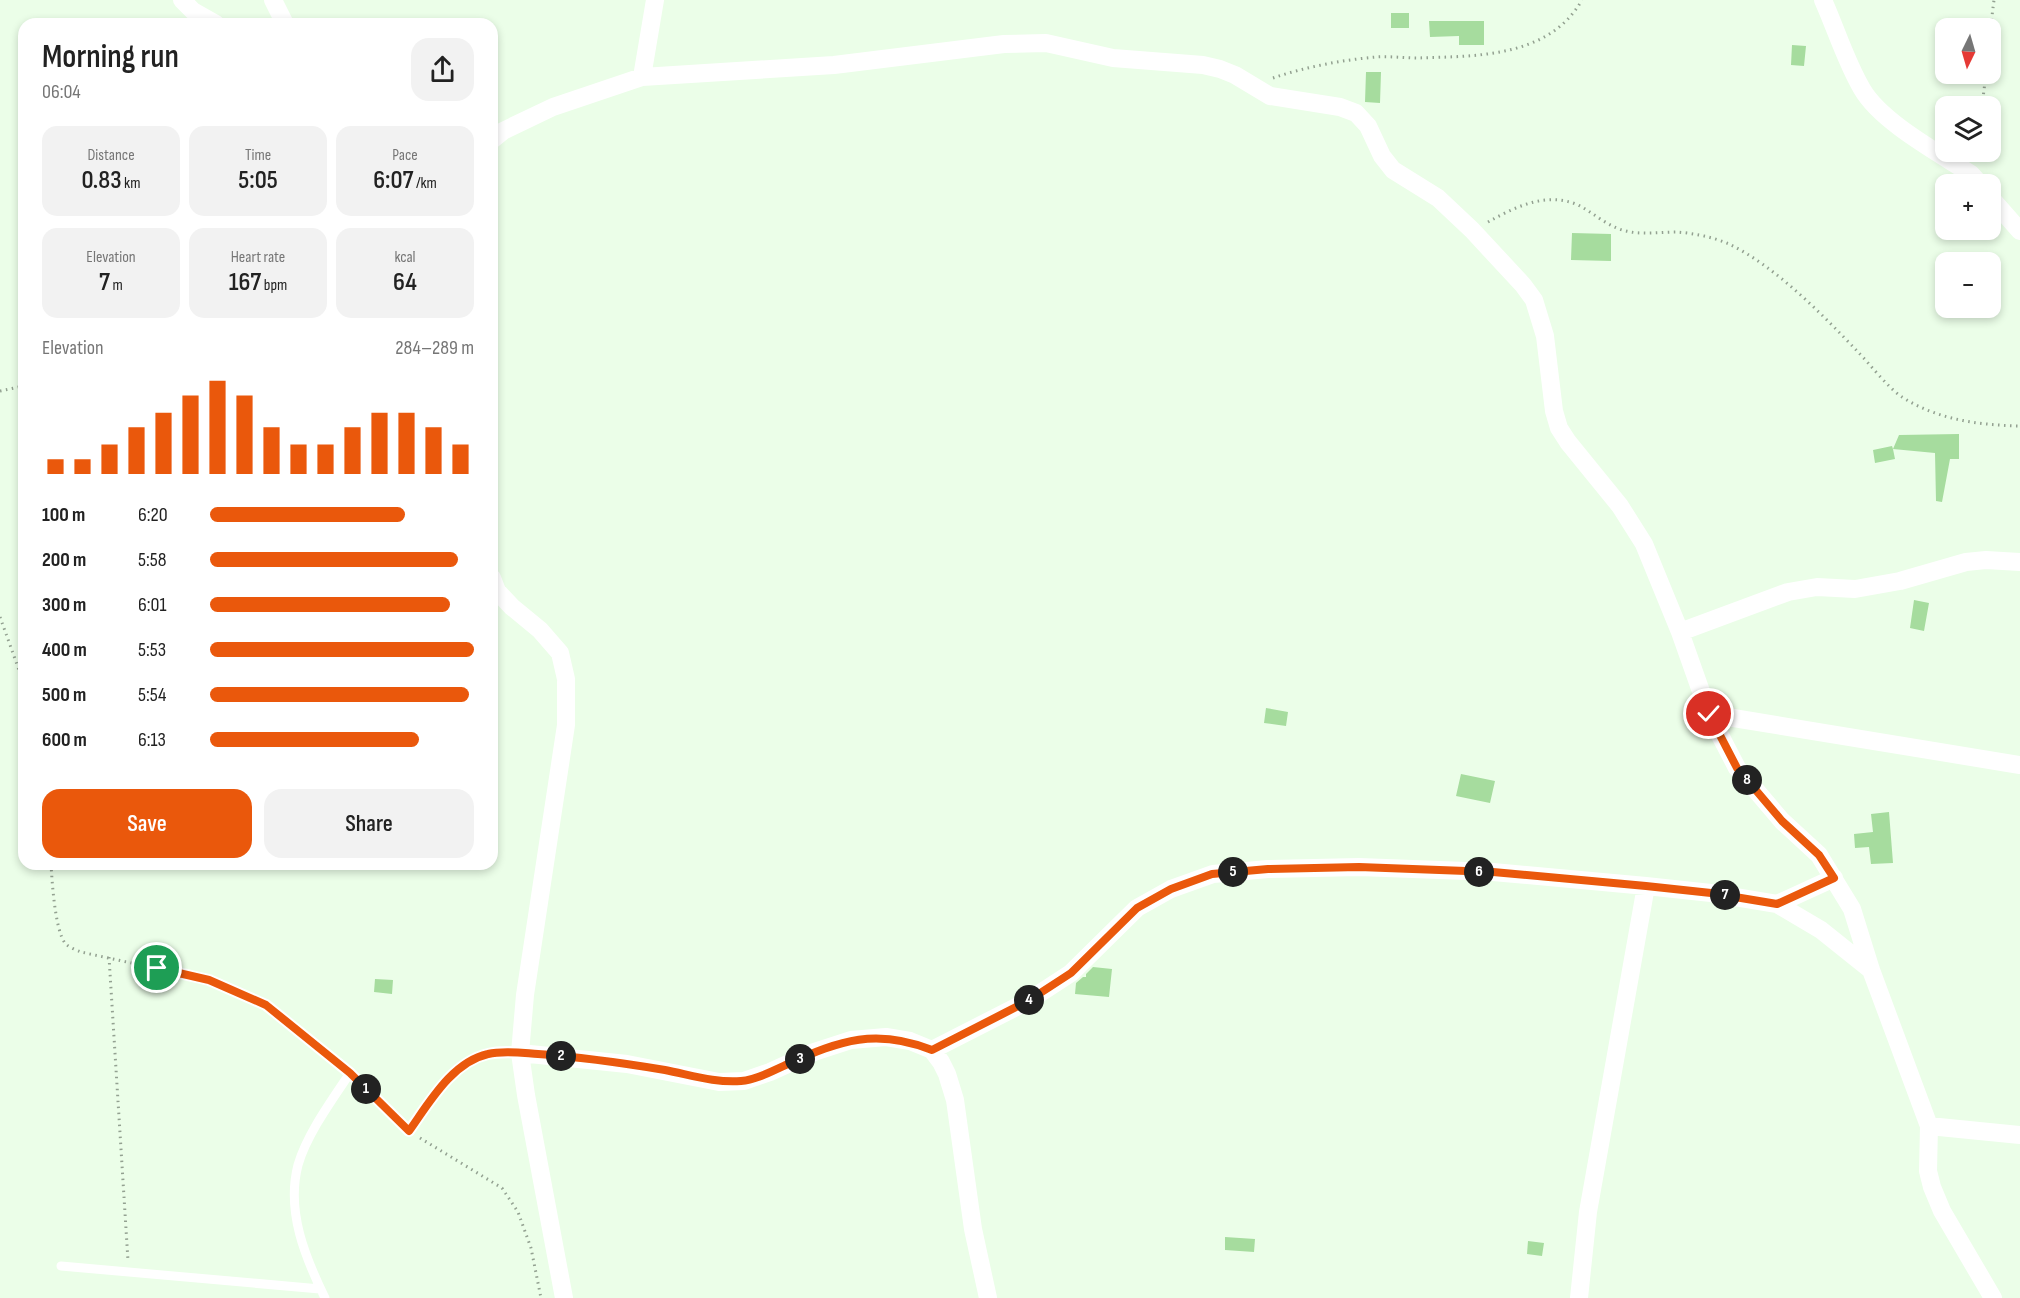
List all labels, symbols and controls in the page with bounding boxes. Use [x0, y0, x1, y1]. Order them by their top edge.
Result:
north arrow [1935, 18, 2001, 84]
map controls [1935, 18, 2001, 318]
text: Morning run [42, 37, 179, 77]
button: share [411, 38, 474, 101]
text: 06:04 [42, 80, 81, 104]
button: layers [1935, 96, 2001, 162]
text: Distance [87, 146, 135, 165]
text: Time [245, 146, 271, 165]
text: Pace [392, 146, 418, 165]
text: 0.83 [82, 165, 122, 196]
text: 5:05 [238, 165, 278, 196]
text: 6:07 [373, 165, 413, 196]
text: km [122, 174, 140, 193]
text: /km [413, 174, 437, 193]
button: + [1935, 174, 2001, 240]
text: Elevation [86, 248, 136, 267]
text: Heart rate [231, 248, 285, 267]
text: kcal [394, 248, 416, 267]
button: − [1935, 252, 2001, 318]
text: 7 [99, 267, 110, 298]
text: 167 [229, 267, 261, 298]
text: 64 [393, 267, 417, 298]
text: m [110, 276, 123, 295]
text: bpm [261, 276, 287, 295]
text: Elevation [42, 336, 104, 360]
text: 284–289 m [395, 336, 474, 360]
text: 100 m [42, 503, 85, 527]
text: 6:20 [138, 503, 168, 527]
text: 200 m [42, 548, 86, 572]
text: 5:58 [138, 548, 167, 572]
text: 300 m [42, 593, 86, 617]
text: 6:01 [138, 593, 166, 617]
text: 400 m [42, 638, 87, 662]
text: 5:53 [138, 638, 166, 662]
text: 500 m [42, 683, 86, 707]
text: 5:54 [138, 683, 166, 707]
pin [1683, 688, 1734, 739]
icon: check [1692, 697, 1725, 730]
text: 600 m [42, 728, 87, 752]
text: 6:13 [138, 728, 166, 752]
pin: 8 [1732, 765, 1762, 795]
text: 8 [1743, 770, 1751, 789]
button: Save [42, 789, 252, 858]
button: Share [264, 789, 474, 858]
pin: 5 [1218, 857, 1248, 887]
pin: 6 [1464, 857, 1494, 887]
text: 5 [1229, 862, 1237, 881]
text: 6 [1475, 862, 1483, 881]
pin: 7 [1710, 880, 1740, 910]
text: 7 [1722, 885, 1728, 904]
pin [131, 942, 182, 993]
icon: arrive [140, 951, 173, 984]
pin: 4 [1014, 985, 1044, 1015]
text: 4 [1025, 990, 1033, 1009]
pin: 2 [546, 1041, 576, 1071]
pin: 3 [785, 1044, 815, 1074]
text: 2 [557, 1046, 565, 1065]
text: 3 [796, 1049, 804, 1068]
pin: 1 [351, 1074, 381, 1104]
text: 1 [363, 1079, 369, 1098]

